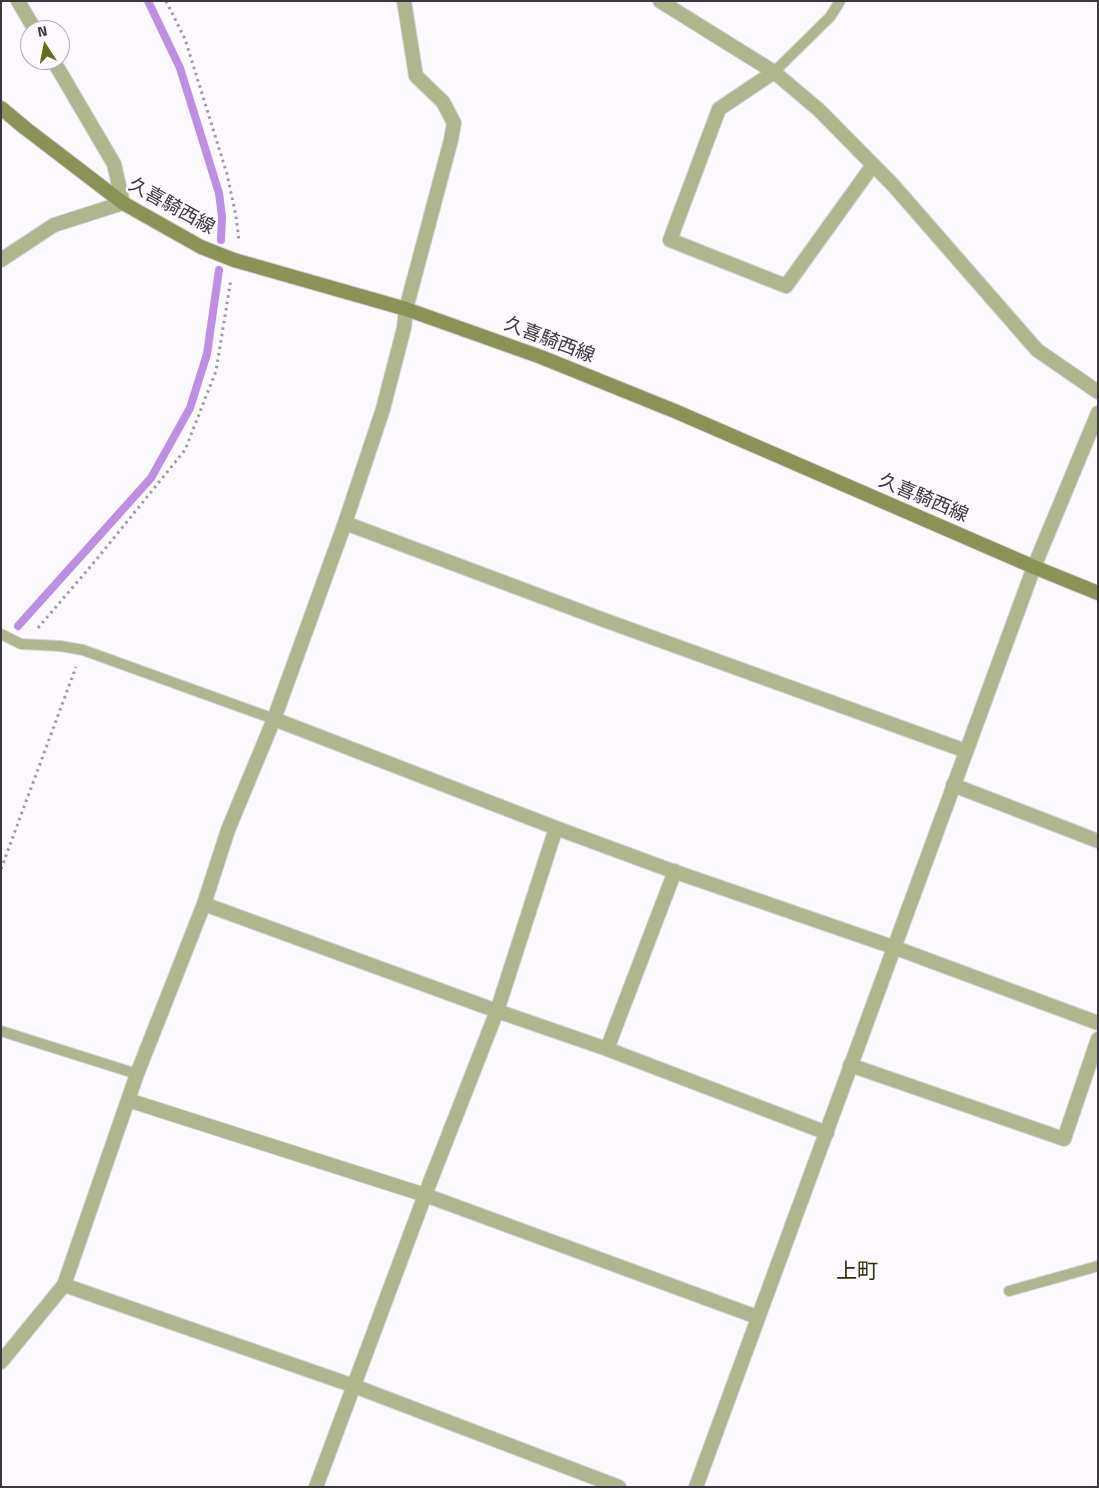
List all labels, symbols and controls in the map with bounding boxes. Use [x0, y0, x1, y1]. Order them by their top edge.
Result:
north arrow [20, 20, 70, 70]
text: N [35, 20, 49, 42]
street label: 久喜騎西線 [124, 174, 218, 240]
street label: 久喜騎西線 [501, 313, 597, 369]
street label: 久喜騎西線 [875, 470, 971, 528]
district label: 上町 [836, 1260, 878, 1286]

